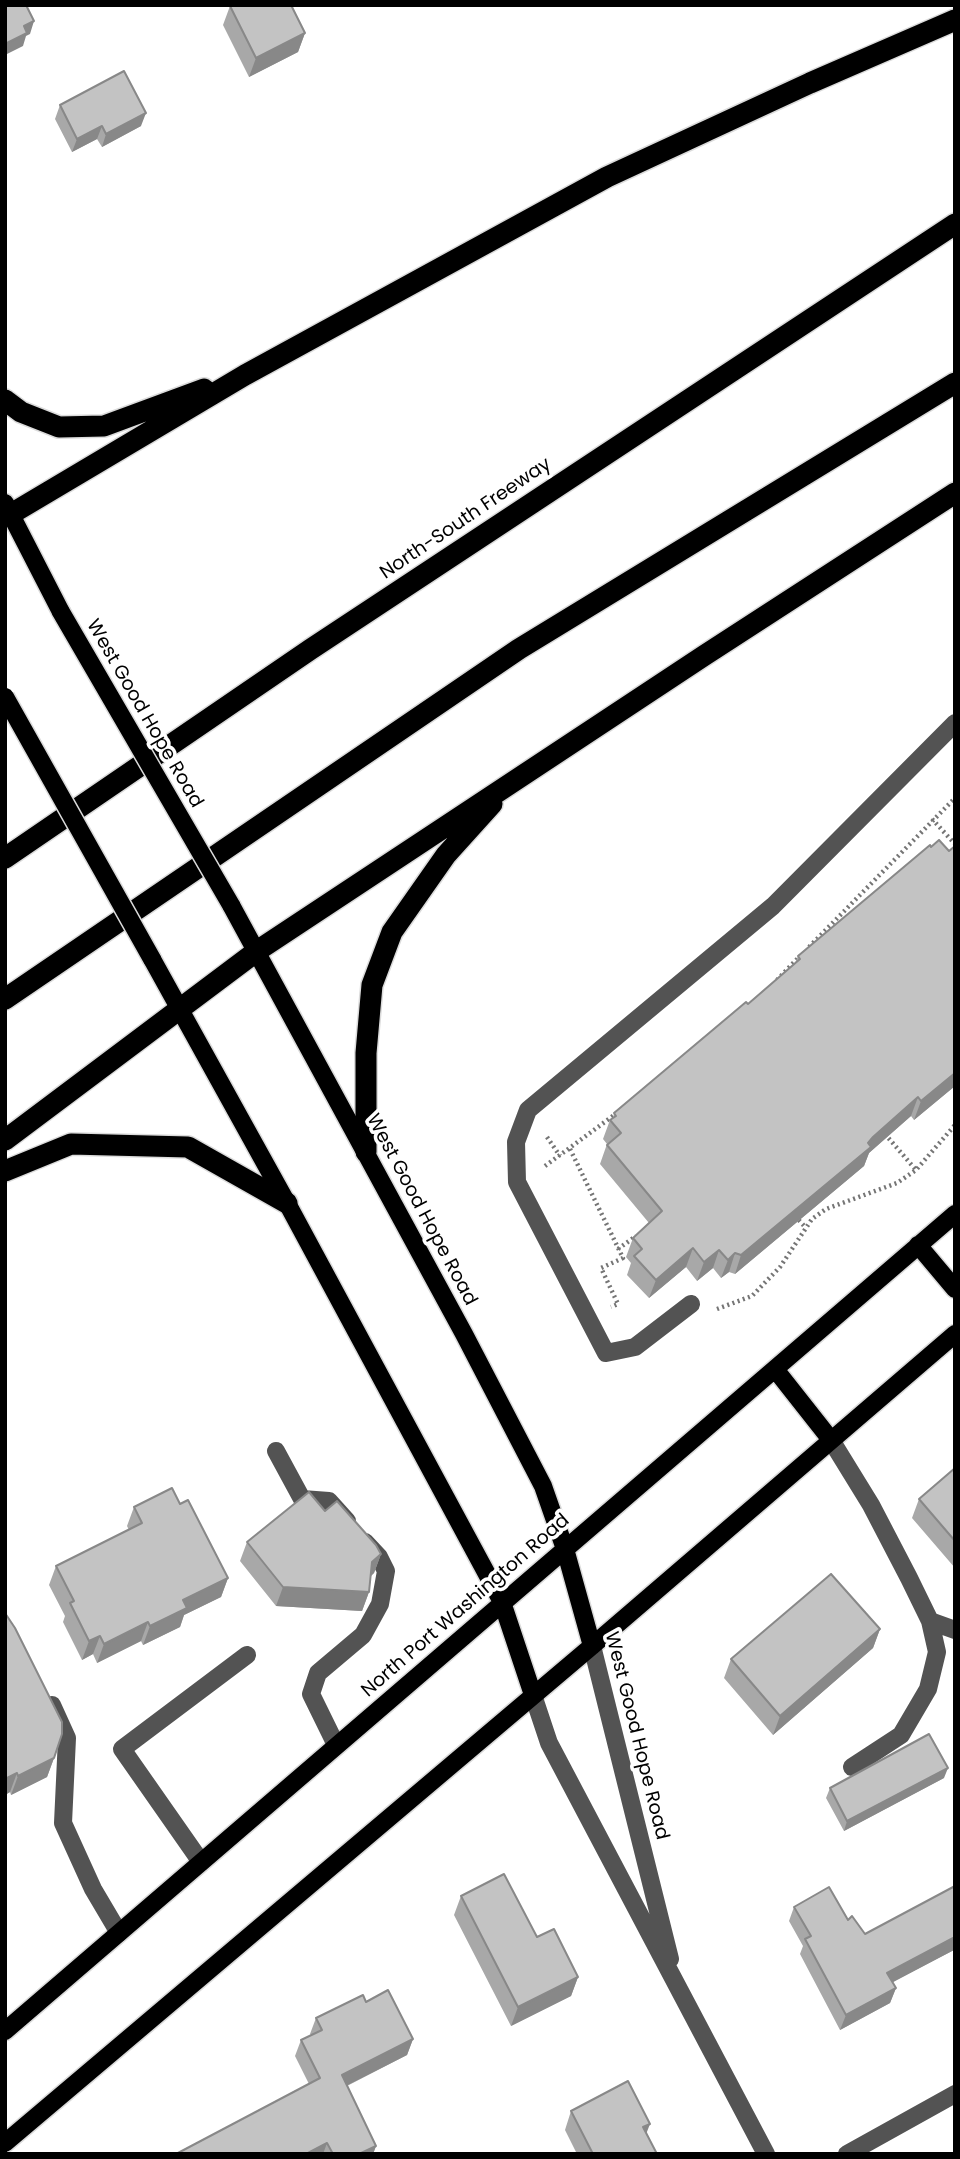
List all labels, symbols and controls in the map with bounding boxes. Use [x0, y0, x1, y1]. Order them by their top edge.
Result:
street label: North-South Freeway [376, 453, 556, 585]
street label: West Good Hope Road [81, 616, 207, 812]
street label: West Good Hope Road [361, 1110, 481, 1310]
street label: North Port Washington Road [357, 1510, 575, 1702]
street label: West Good Hope Road [599, 1630, 673, 1842]

